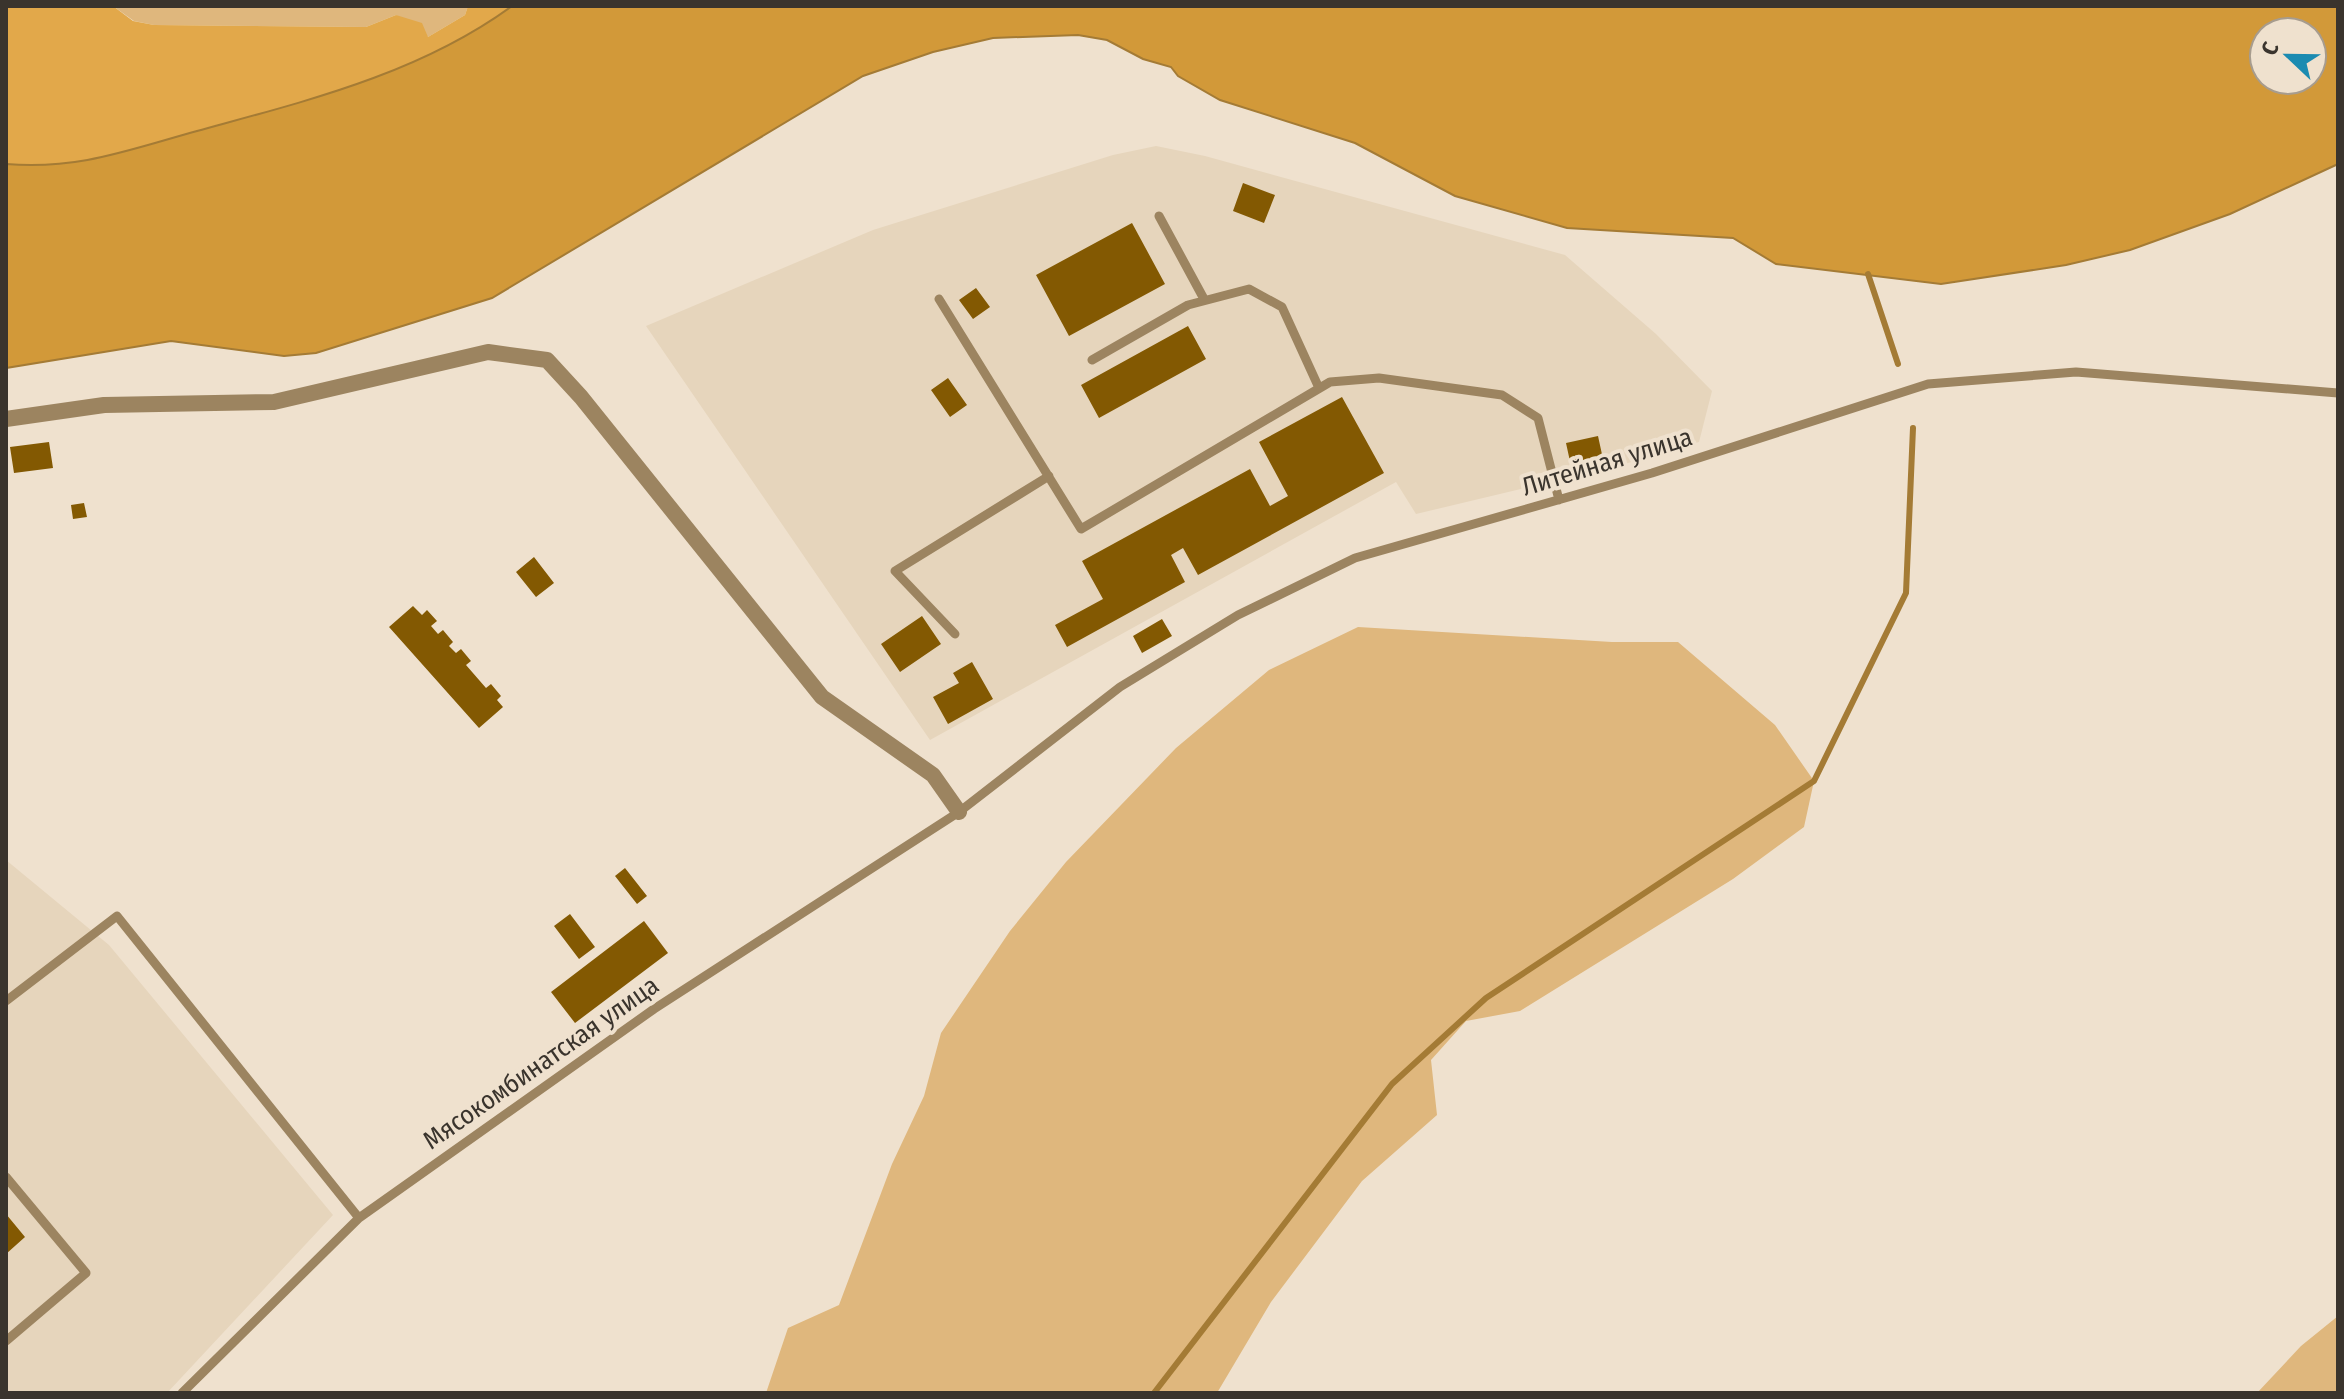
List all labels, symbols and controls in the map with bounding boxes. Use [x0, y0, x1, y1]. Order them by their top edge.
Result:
north arrow [2248, 16, 2328, 96]
text: С [2255, 38, 2285, 59]
street label: Литейная улица [1518, 421, 1696, 503]
street label: Мясокомбинатская улица [417, 970, 665, 1156]

